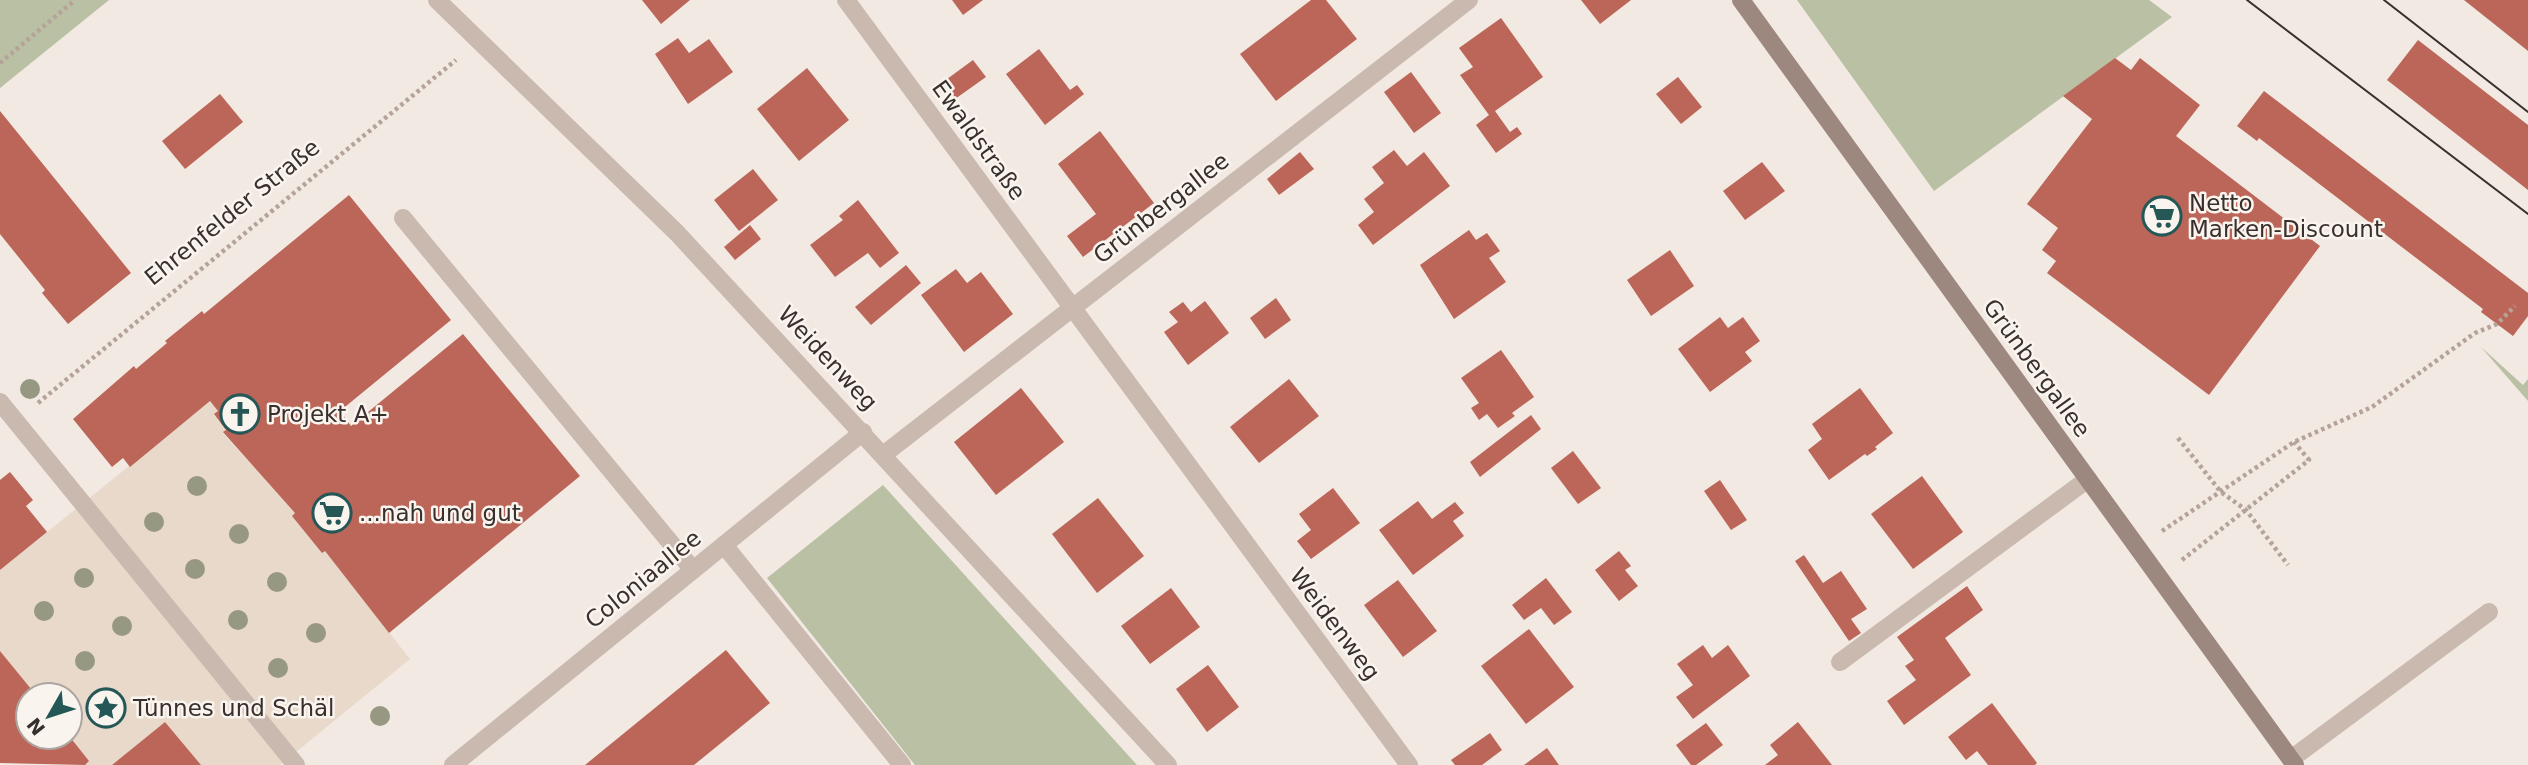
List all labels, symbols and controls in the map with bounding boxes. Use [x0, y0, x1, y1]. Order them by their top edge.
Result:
street label: Ewaldstraße [927, 75, 1031, 205]
street label: Ehrenfelder Straße [140, 134, 324, 290]
street label: Grünbergallee [1088, 147, 1234, 269]
place label: Netto Marken-Discount [2189, 190, 2383, 242]
supermarket icon: Netto Marken-Discount [2141, 195, 2183, 237]
street label: Grünbergallee [1978, 294, 2096, 442]
street label: Weidenweg [773, 301, 883, 415]
church icon: Projekt A+ [219, 393, 261, 435]
place label: Projekt A+ [267, 401, 389, 427]
supermarket icon: ...nah und gut [311, 492, 353, 534]
place label: ...nah und gut [359, 500, 521, 526]
street label: Coloniaallee [580, 525, 706, 633]
street label: Weidenweg [1285, 563, 1385, 685]
north arrow [14, 681, 84, 751]
place icon: Tünnes und Schäl [85, 687, 127, 729]
place label: Tünnes und Schäl [132, 695, 334, 721]
text: N [22, 714, 49, 740]

